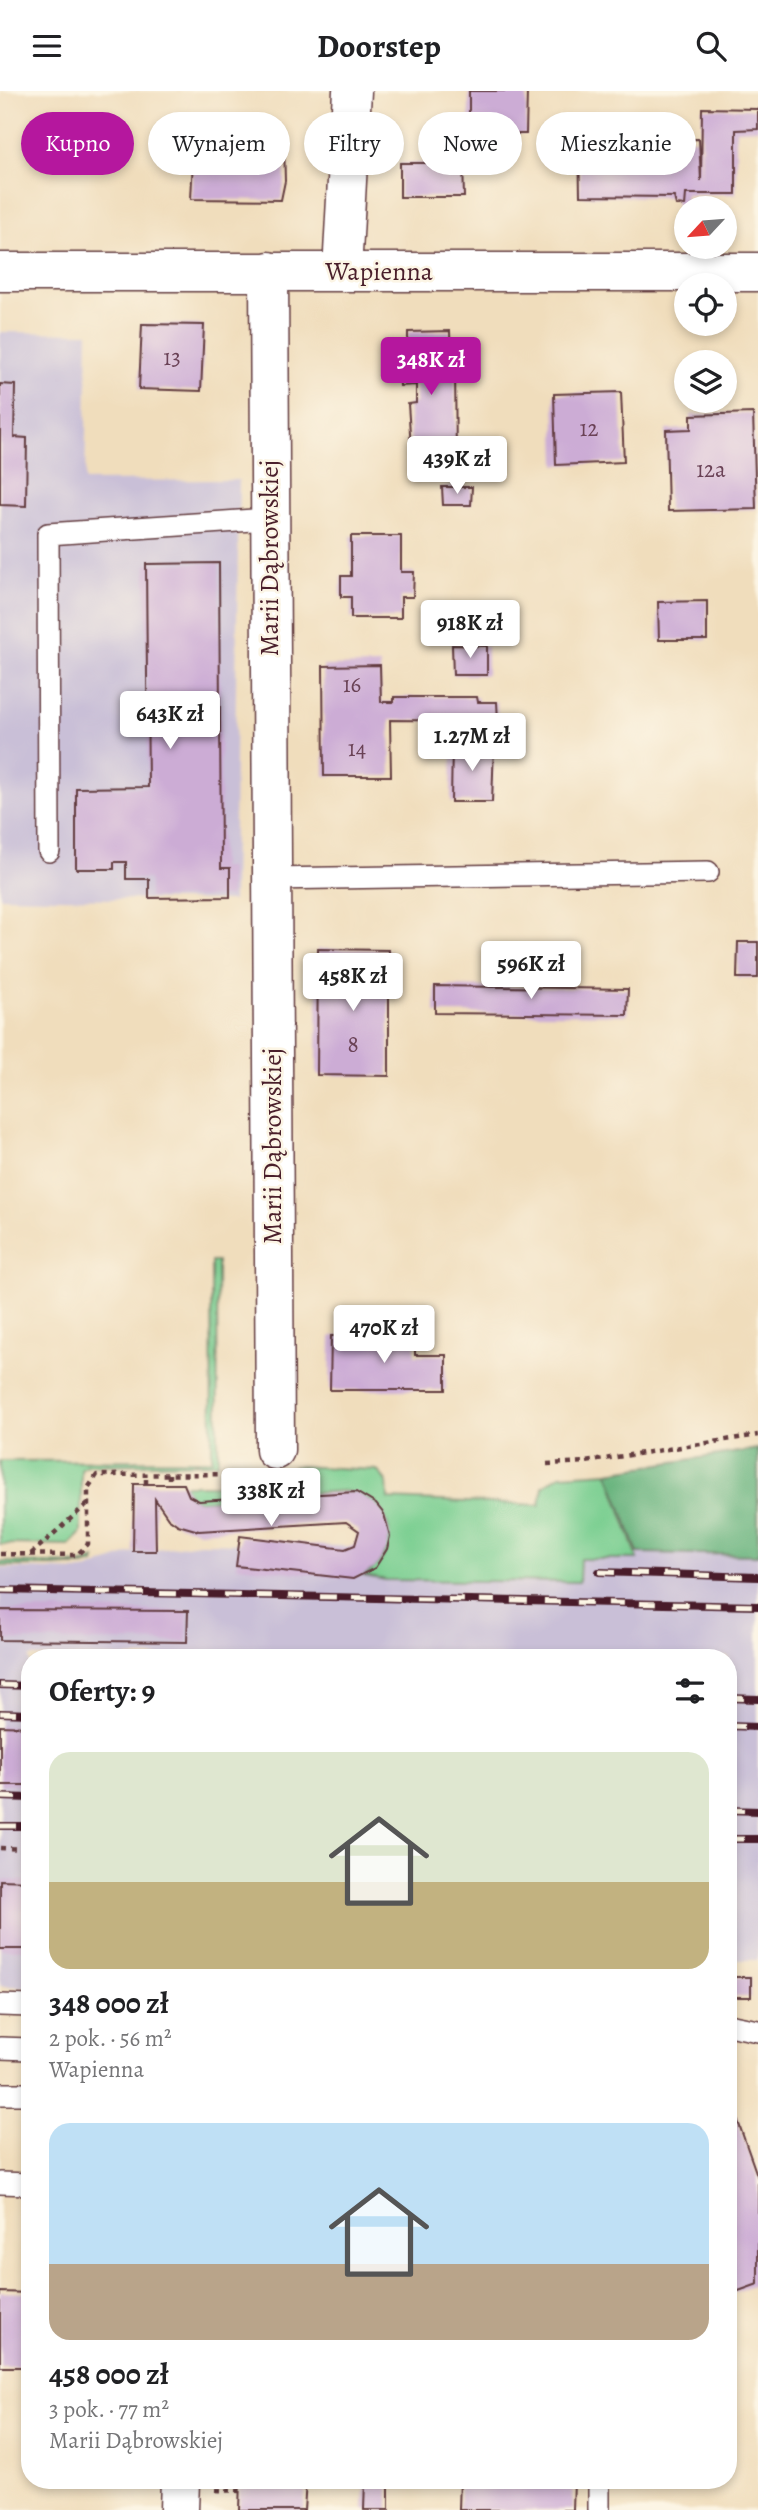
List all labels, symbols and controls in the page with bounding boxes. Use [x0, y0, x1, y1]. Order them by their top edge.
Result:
text: Doorstep [317, 24, 441, 68]
icon: menu [28, 27, 66, 65]
icon: search [692, 27, 730, 65]
chip: Kupno [21, 112, 134, 175]
chip: Wynajem [148, 112, 290, 175]
chip: Filtry [304, 112, 404, 175]
chip: Nowe [418, 112, 522, 175]
chip: Mieszkanie [536, 112, 696, 175]
north arrow [674, 196, 737, 259]
map controls [674, 196, 737, 413]
street label: Wapienna [324, 254, 433, 289]
button: locate [674, 273, 737, 336]
pin: 348K zł [366, 337, 496, 397]
house number: 13 [163, 342, 181, 373]
text: 348K zł [397, 344, 465, 375]
button: layers [674, 350, 737, 413]
house number: 12 [580, 413, 598, 444]
pin: 439K zł [392, 437, 522, 496]
text: 439K zł [423, 443, 491, 474]
house number: 12a [696, 454, 726, 485]
street label: Marii Dąbrowskiej [252, 460, 287, 656]
pin: 918K zł [405, 601, 535, 660]
text: 918K zł [437, 607, 503, 638]
house number: 16 [343, 669, 361, 700]
pin: 643K zł [105, 691, 235, 751]
text: 643K zł [136, 698, 204, 729]
pin: 1.27M zł [400, 713, 544, 773]
text: 1.27M zł [434, 720, 510, 751]
house number: 14 [348, 733, 366, 764]
pin: 596K zł [466, 941, 596, 1001]
text: 596K zł [497, 948, 565, 979]
pin: 458K zł [288, 953, 418, 1013]
text: 458K zł [319, 960, 387, 991]
house number: 8 [347, 1029, 359, 1060]
street label: Marii Dąbrowskiej [255, 1048, 290, 1244]
pin: 470K zł [319, 1305, 449, 1365]
text: 470K zł [350, 1312, 418, 1343]
pin: 338K zł [206, 1469, 336, 1528]
text: 338K zł [237, 1475, 305, 1506]
text: Oferty: 9 [49, 1671, 156, 1711]
icon: filters [671, 1672, 709, 1710]
icon: home [316, 1798, 442, 1924]
text: 348 000 zł [49, 1983, 169, 2023]
text: 2 pok. · 56 m² [49, 2023, 172, 2054]
text: Wapienna [49, 2054, 144, 2085]
icon: home [316, 2169, 442, 2295]
text: 458 000 zł [49, 2354, 169, 2394]
text: 3 pok. · 77 m² [49, 2394, 169, 2425]
text: Marii Dąbrowskiej [49, 2425, 223, 2456]

